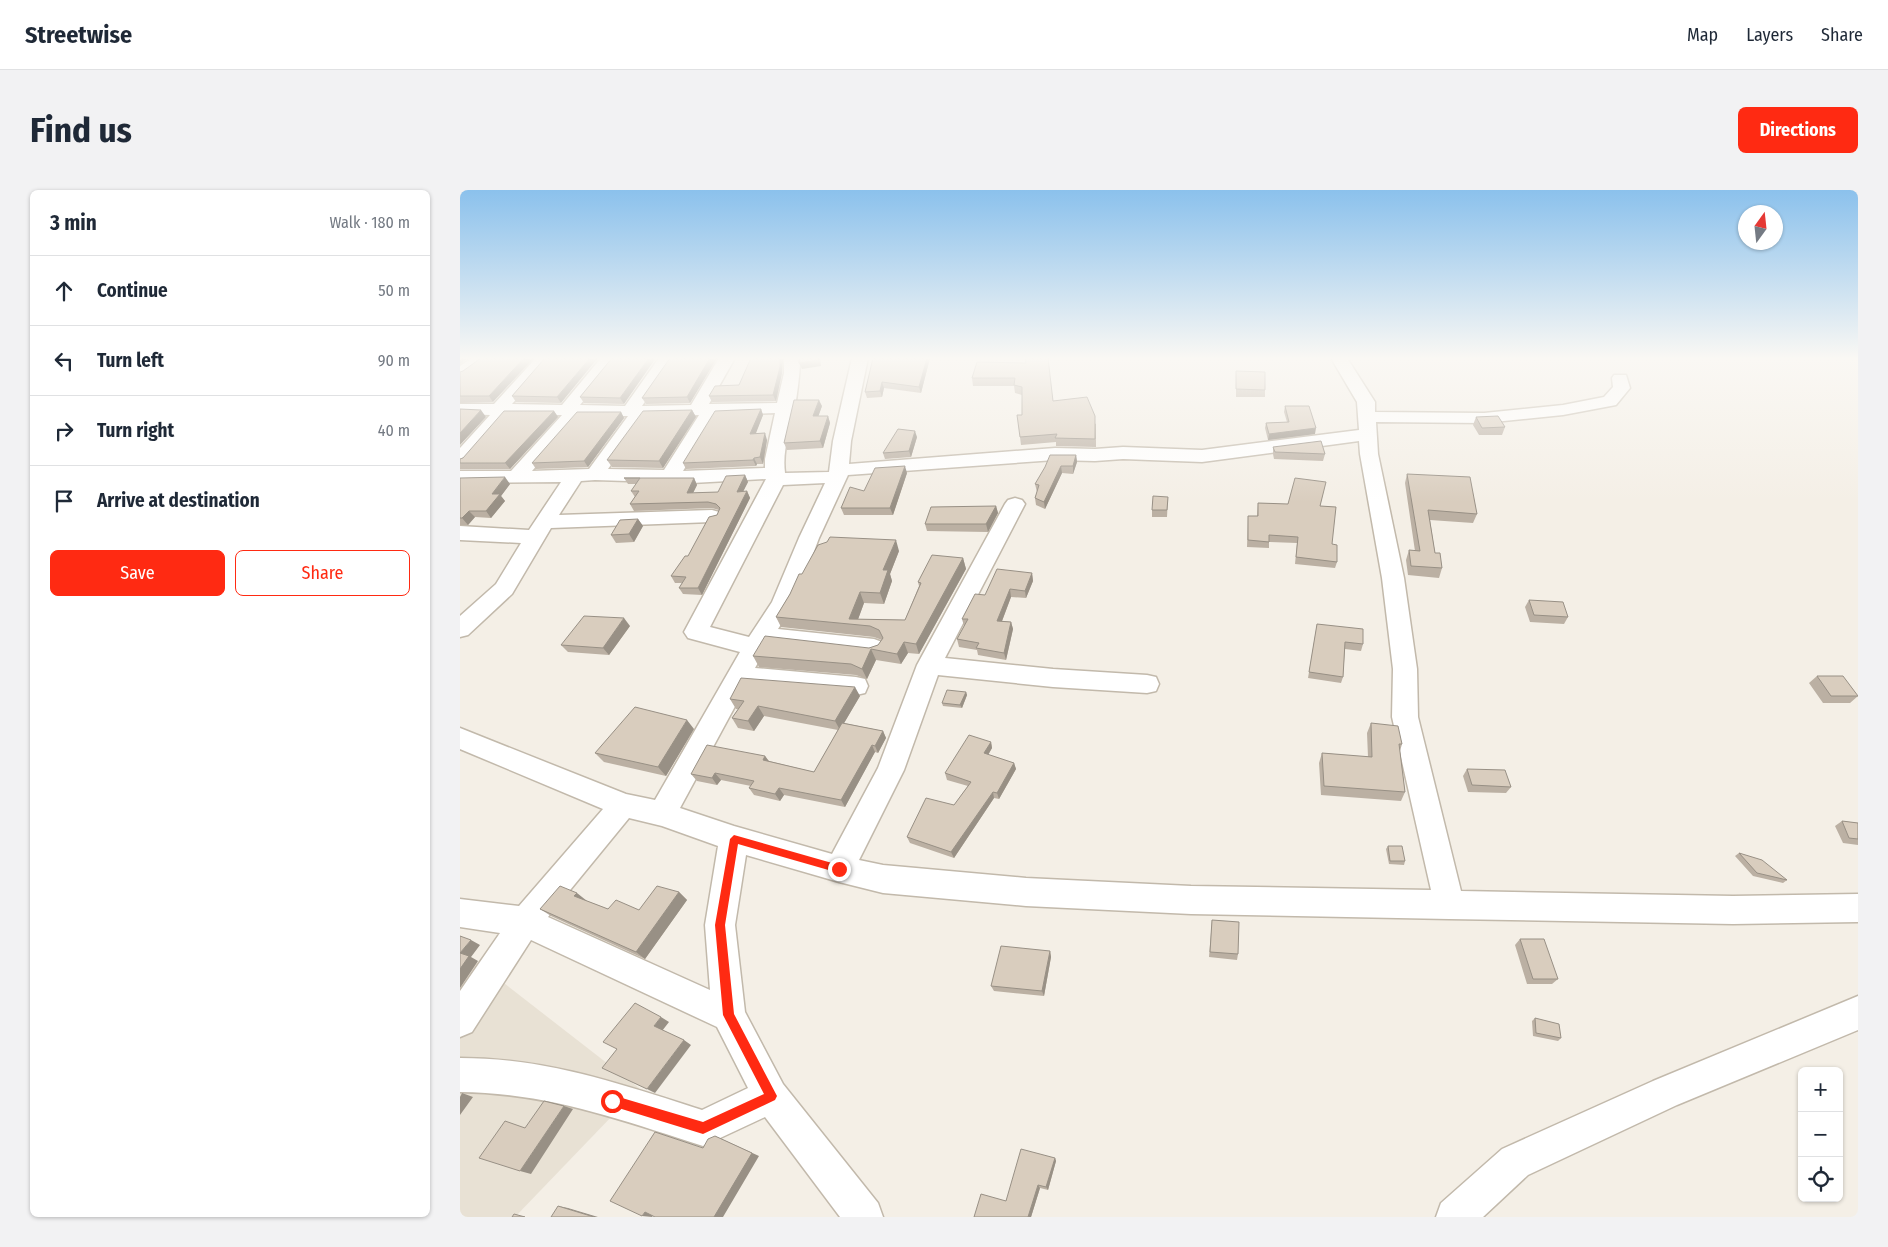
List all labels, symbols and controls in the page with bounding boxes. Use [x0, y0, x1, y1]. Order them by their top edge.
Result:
text: Streetwise [25, 21, 132, 49]
text: Map [1687, 24, 1718, 46]
text: Layers [1746, 24, 1793, 46]
text: Share [1821, 24, 1863, 46]
button: Directions [1738, 107, 1858, 153]
text: Find us [30, 109, 132, 151]
north arrow [1738, 205, 1783, 250]
text: 3 min [50, 210, 97, 236]
text: Walk · 180 m [330, 213, 410, 232]
icon: ahead [50, 277, 78, 305]
text: Continue [97, 279, 168, 302]
text: 50 m [378, 281, 410, 300]
icon: left [50, 347, 78, 375]
text: Turn left [97, 349, 164, 372]
text: 90 m [378, 351, 410, 370]
icon: right [50, 417, 78, 445]
text: Turn right [97, 419, 174, 442]
text: 40 m [378, 421, 410, 440]
icon: arrive [50, 487, 78, 515]
text: Arrive at destination [97, 489, 260, 512]
button: Save [50, 550, 225, 596]
button: Share [235, 550, 410, 596]
route end [828, 858, 851, 881]
map controls [1798, 1067, 1843, 1202]
button: + [1798, 1067, 1843, 1112]
route start [601, 1090, 624, 1113]
button: − [1798, 1112, 1843, 1157]
button: locate [1798, 1157, 1843, 1202]

